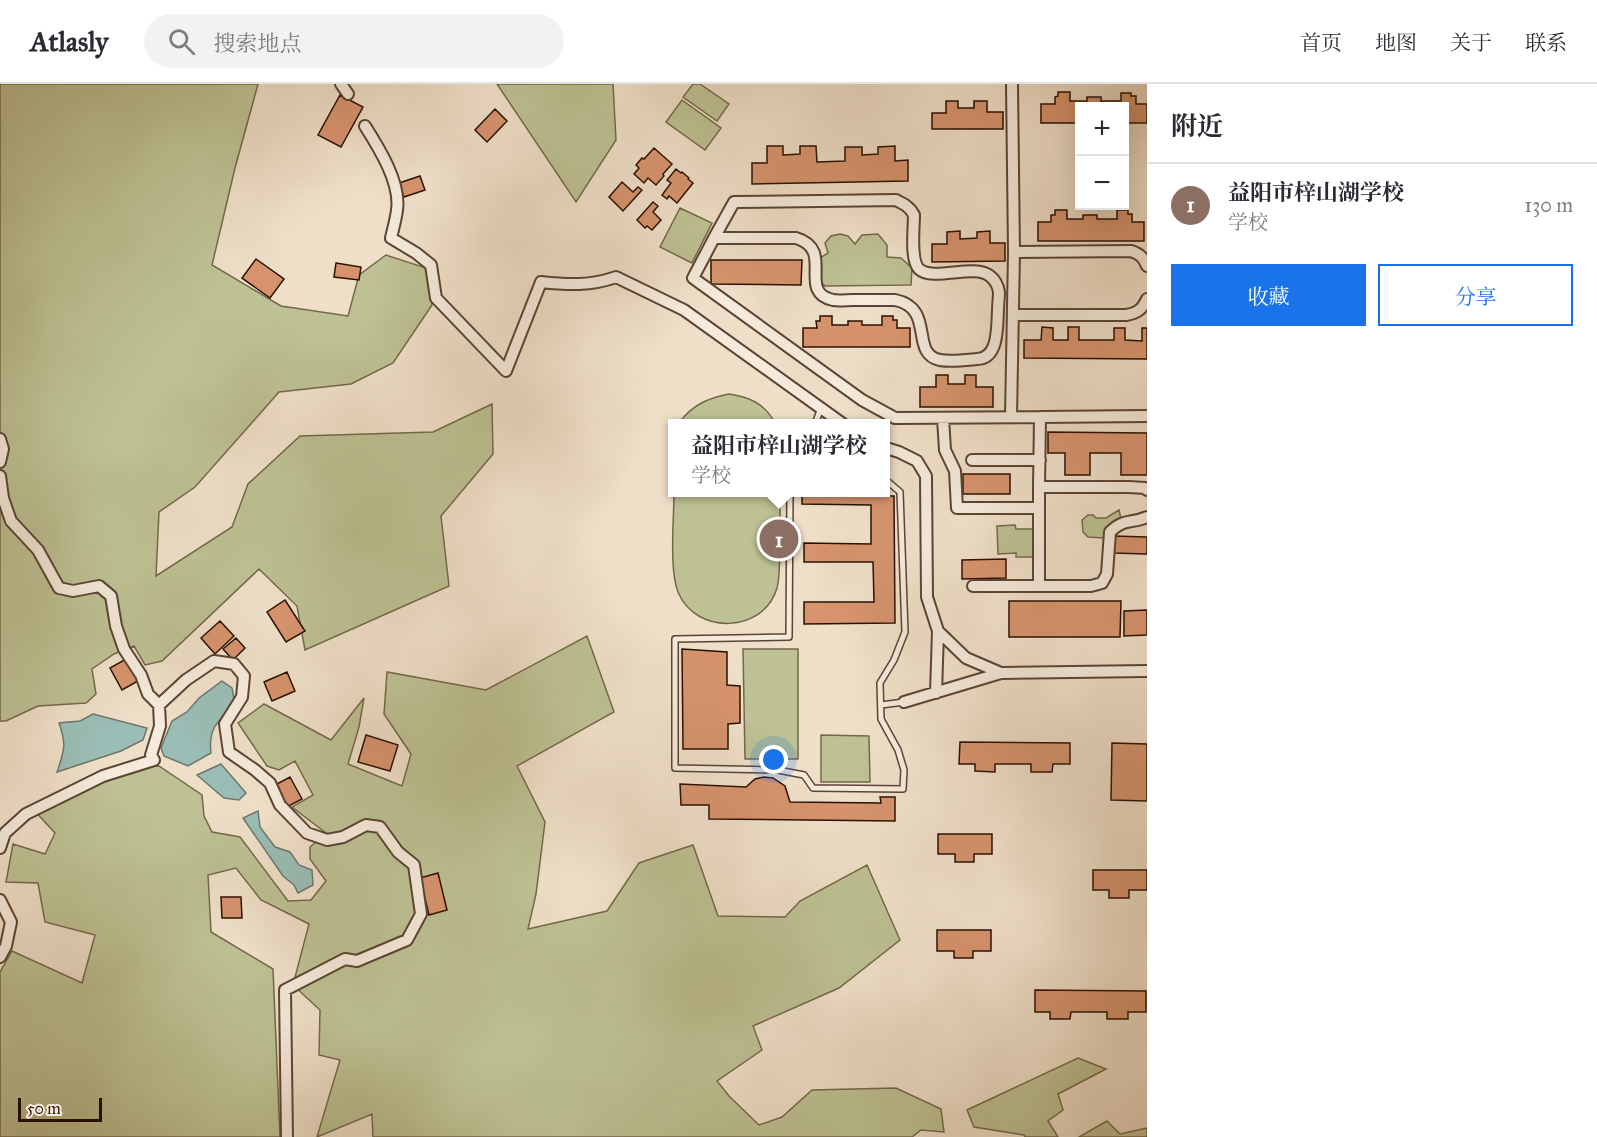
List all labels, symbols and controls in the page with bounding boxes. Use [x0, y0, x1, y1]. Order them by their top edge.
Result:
search box [144, 14, 564, 68]
text: Atlasly [30, 24, 108, 59]
icon: search [165, 25, 198, 58]
text: 搜索地点 [213, 30, 301, 57]
text: 首页 [1300, 30, 1342, 56]
text: 地图 [1375, 30, 1417, 56]
text: 关于 [1450, 30, 1492, 56]
text: 联系 [1525, 30, 1567, 56]
map controls [1075, 102, 1129, 210]
button: + [1075, 102, 1129, 156]
text: 附近 [1171, 110, 1223, 142]
button: − [1075, 156, 1129, 210]
text: 益阳市梓山湖学校 [1228, 179, 1404, 206]
text: 1 [1187, 193, 1194, 217]
text: 130 m [1524, 193, 1573, 217]
text: 学校 [1228, 210, 1268, 234]
button: 收藏 [1171, 264, 1366, 326]
button: 分享 [1378, 264, 1573, 326]
popup [668, 419, 890, 497]
text: 益阳市梓山湖学校 [691, 432, 867, 459]
text: 学校 [691, 463, 731, 487]
pin: 1 [760, 516, 798, 562]
your location [759, 745, 788, 774]
scale bar [18, 1095, 102, 1122]
text: 50 m [27, 1099, 61, 1118]

